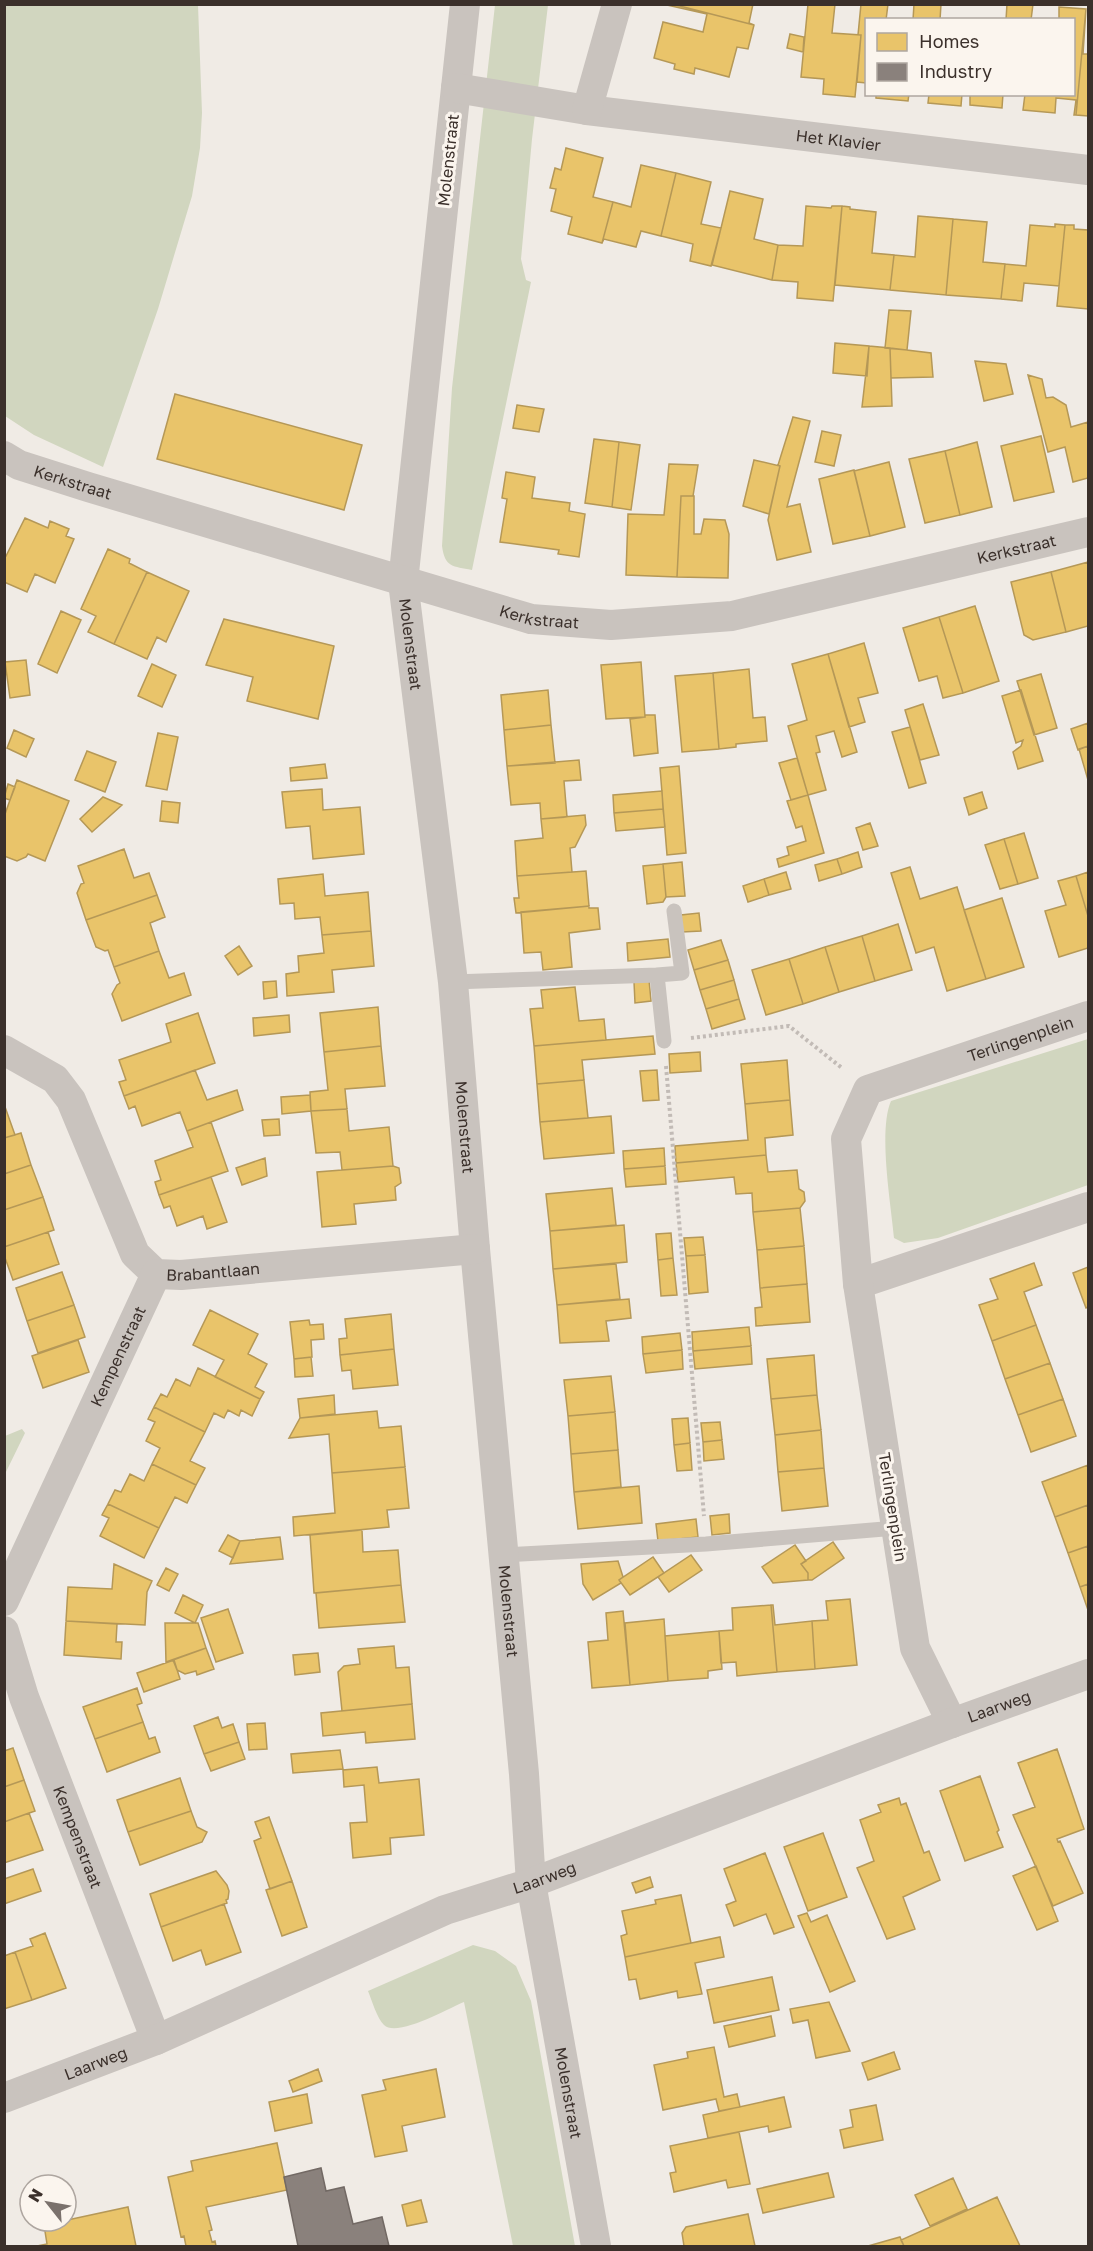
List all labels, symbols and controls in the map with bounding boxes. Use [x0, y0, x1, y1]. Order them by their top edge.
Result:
legend [865, 18, 1075, 96]
text: Homes [919, 30, 979, 52]
text: Industry [919, 60, 992, 82]
street label: Molenstraat [433, 113, 463, 207]
street label: Het Klavier [795, 125, 882, 155]
street label: Kerkstraat [31, 460, 114, 504]
street label: Kerkstraat [975, 530, 1058, 568]
street label: Molenstraat [395, 597, 426, 691]
street label: Kerkstraat [497, 600, 580, 633]
street label: Terlingenplein [965, 1012, 1076, 1066]
street label: Molenstraat [451, 1080, 479, 1174]
street label: Brabantlaan [166, 1258, 261, 1285]
street label: Kempenstraat [86, 1303, 150, 1410]
street label: Terlingenplein [874, 1451, 912, 1563]
street label: Molenstraat [495, 1564, 523, 1658]
street label: Laarweg [965, 1686, 1033, 1727]
street label: Kempenstraat [49, 1783, 107, 1891]
street label: Laarweg [510, 1857, 579, 1898]
street label: Laarweg [61, 2042, 130, 2084]
street label: Molenstraat [551, 2045, 587, 2140]
north arrow [18, 2173, 78, 2233]
text: N [23, 2185, 47, 2206]

